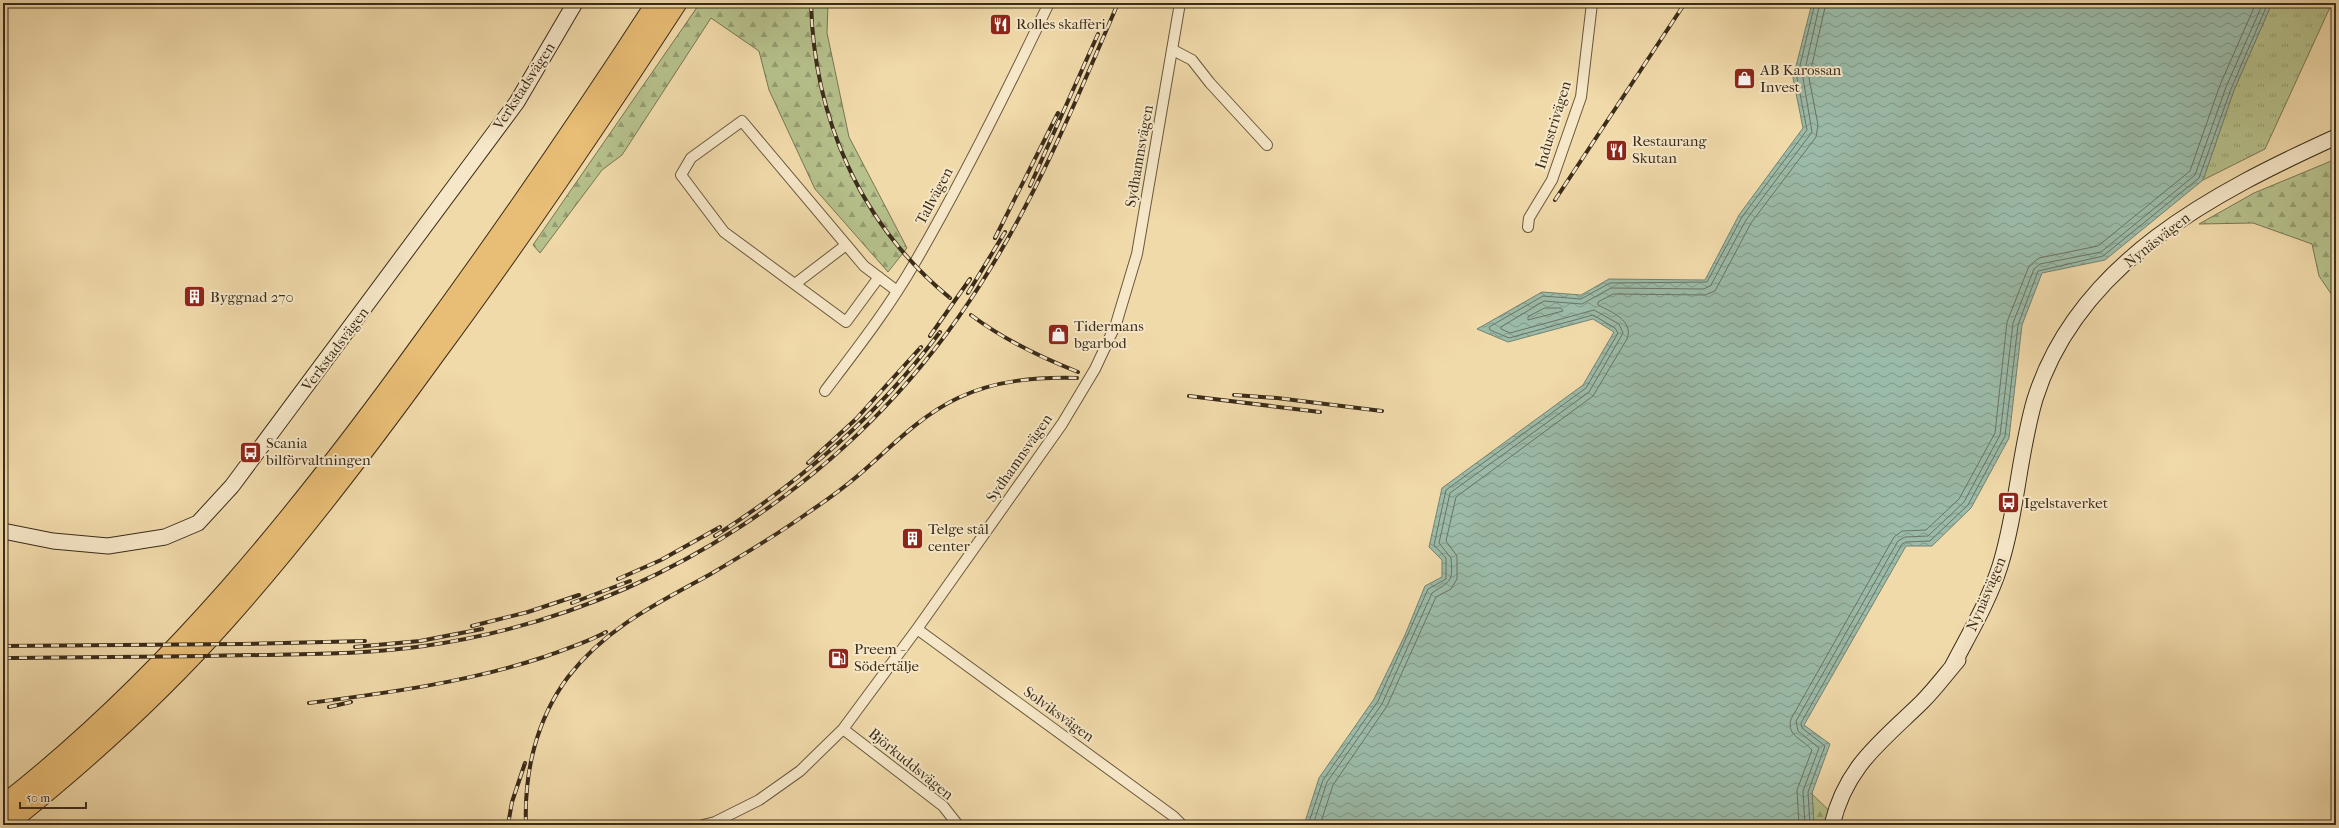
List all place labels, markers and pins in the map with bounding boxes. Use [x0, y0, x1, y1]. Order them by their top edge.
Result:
restaurant icon: Rolles skafferi [988, 11, 1014, 37]
place label: Rolles skafferi [1016, 15, 1106, 33]
place label: AB Karossan Invest [1759, 61, 1842, 96]
shop icon: AB Karossan Invest [1731, 66, 1757, 92]
place label: Restaurang Skutan [1632, 132, 1707, 167]
restaurant icon: Restaurang Skutan [1604, 137, 1630, 163]
building icon: Byggnad 270 [181, 284, 207, 310]
place label: Byggnad 270 [210, 288, 294, 306]
place label: Tidermans bgarbod [1073, 317, 1144, 352]
shop icon: Tidermans bgarbod [1045, 322, 1071, 348]
place label: Scania bilförvaltningen [265, 434, 371, 469]
bus stop icon: Scania bilförvaltningen [238, 439, 264, 465]
bus stop icon: Igelstaverket [1996, 490, 2022, 516]
place label: Igelstaverket [2024, 494, 2109, 512]
place label: Telge stål center [928, 520, 989, 555]
building icon: Telge stål center [900, 525, 926, 551]
place label: Preem - Södertälje [854, 640, 920, 675]
fuel station icon: Preem - Södertälje [826, 645, 852, 671]

